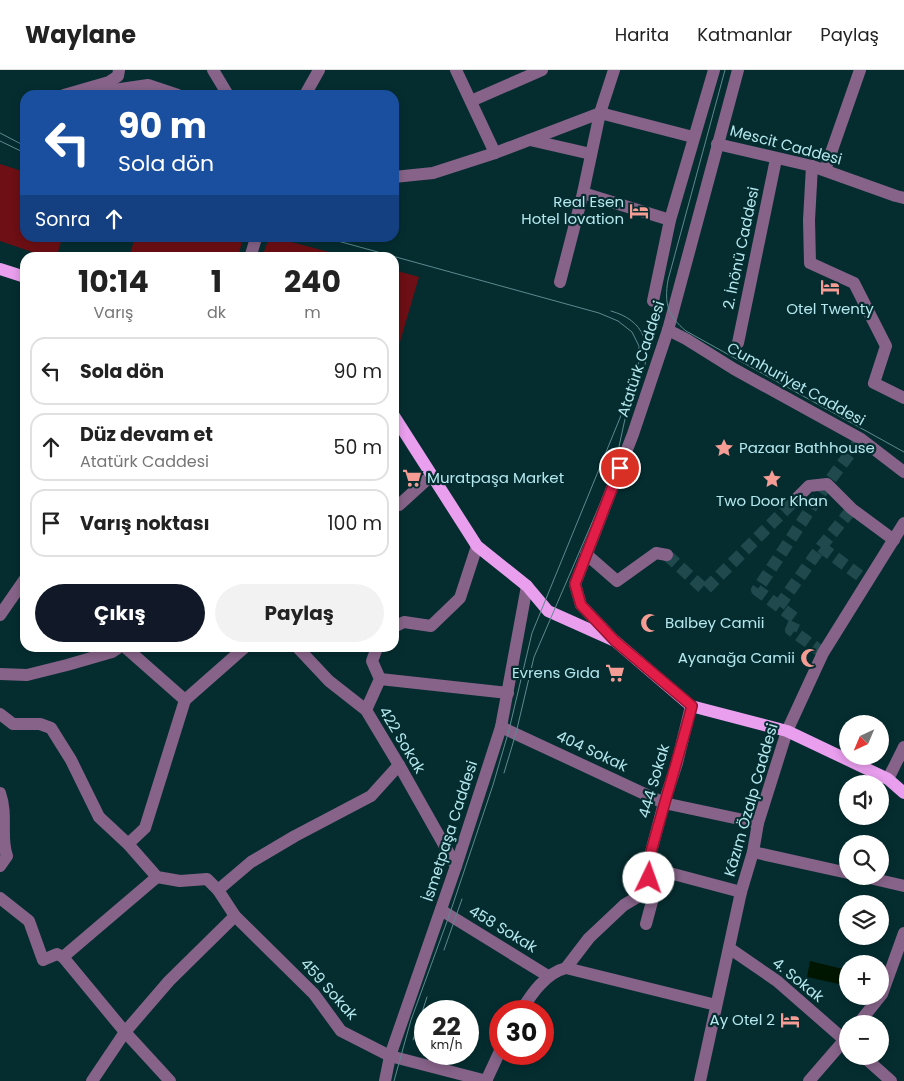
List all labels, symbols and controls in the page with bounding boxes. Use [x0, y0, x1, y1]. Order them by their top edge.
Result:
text: Waylane [25, 18, 136, 51]
text: Harita [615, 22, 669, 47]
text: Katmanlar [697, 22, 792, 47]
text: Paylaş [820, 22, 879, 47]
text: 90 m [118, 101, 207, 150]
icon: left [35, 110, 100, 175]
street label: Mescit Caddesi [728, 119, 844, 170]
text: Sola dön [118, 148, 214, 179]
street label: 2. İnönü Caddesi [717, 185, 764, 311]
place label: Real Esen Hotel lovation [521, 191, 624, 229]
hotel icon: Real Esen Hotel lovation [628, 200, 650, 222]
icon: ahead [100, 205, 128, 233]
text: Sonra [35, 206, 90, 233]
text: 10:14 [78, 260, 149, 303]
text: 1 [211, 260, 222, 303]
text: 240 [284, 260, 341, 303]
hotel icon: Otel Twenty [819, 276, 841, 298]
street label: Atatürk Caddesi [612, 298, 669, 420]
place label: Otel Twenty [786, 298, 874, 319]
text: Varış [94, 301, 133, 324]
text: dk [207, 301, 226, 324]
text: m [304, 301, 321, 324]
street label: Cumhuriyet Caddesi [723, 337, 869, 430]
icon: left [37, 357, 65, 385]
text: Sola dön [80, 358, 164, 385]
text: 90 m [333, 358, 382, 385]
text: Düz devam et [80, 421, 213, 448]
icon: ahead [37, 433, 65, 461]
text: 50 m [333, 434, 382, 461]
place icon: Pazaar Bathhouse [713, 437, 735, 459]
place label: Pazaar Bathhouse [739, 437, 875, 458]
pin [599, 447, 641, 489]
text: Atatürk Caddesi [80, 450, 209, 473]
icon: arrive [606, 454, 634, 482]
supermarket icon: Muratpaşa Market [401, 467, 423, 489]
place label: Muratpaşa Market [427, 467, 564, 488]
place icon: Two Door Khan [761, 468, 783, 490]
place label: Two Door Khan [716, 490, 828, 511]
icon: arrive [37, 509, 65, 537]
text: Varış noktası [80, 510, 210, 537]
text: 100 m [327, 510, 382, 537]
button: Çıkış [35, 584, 205, 642]
button: Paylaş [215, 584, 384, 642]
mosque icon: Balbey Camii [639, 612, 661, 634]
place label: Balbey Camii [665, 612, 764, 633]
place label: Ayanağa Camii [678, 647, 795, 668]
mosque icon: Ayanağa Camii [799, 647, 821, 669]
place label: Evrens Gıda [512, 662, 600, 683]
supermarket icon: Evrens Gıda [604, 662, 626, 684]
street label: 422 Sokak [374, 702, 431, 777]
north arrow [839, 715, 889, 765]
map controls [839, 715, 889, 1065]
street label: Kâzım Özalp Caddesi [719, 721, 782, 879]
street label: 404 Sokak [553, 725, 631, 776]
street label: 444 Sokak [633, 741, 674, 820]
street label: İsmetpaşa Caddesi [417, 758, 482, 904]
button: sound [839, 775, 889, 825]
button: search [839, 835, 889, 885]
position arrow [622, 851, 674, 903]
button: layers [839, 895, 889, 945]
street label: 458 Sokak [465, 900, 542, 957]
street label: 4. Sokak [768, 952, 829, 1007]
street label: 459 Sokak [296, 953, 363, 1024]
button: + [839, 955, 889, 1005]
speed limit sign: 30 [489, 1000, 554, 1065]
text: 22 [432, 1009, 461, 1044]
place label: Ay Otel 2 [710, 1009, 775, 1030]
hotel icon: Ay Otel 2 [779, 1009, 801, 1031]
button: − [839, 1015, 889, 1065]
text: km/h [431, 1036, 462, 1053]

